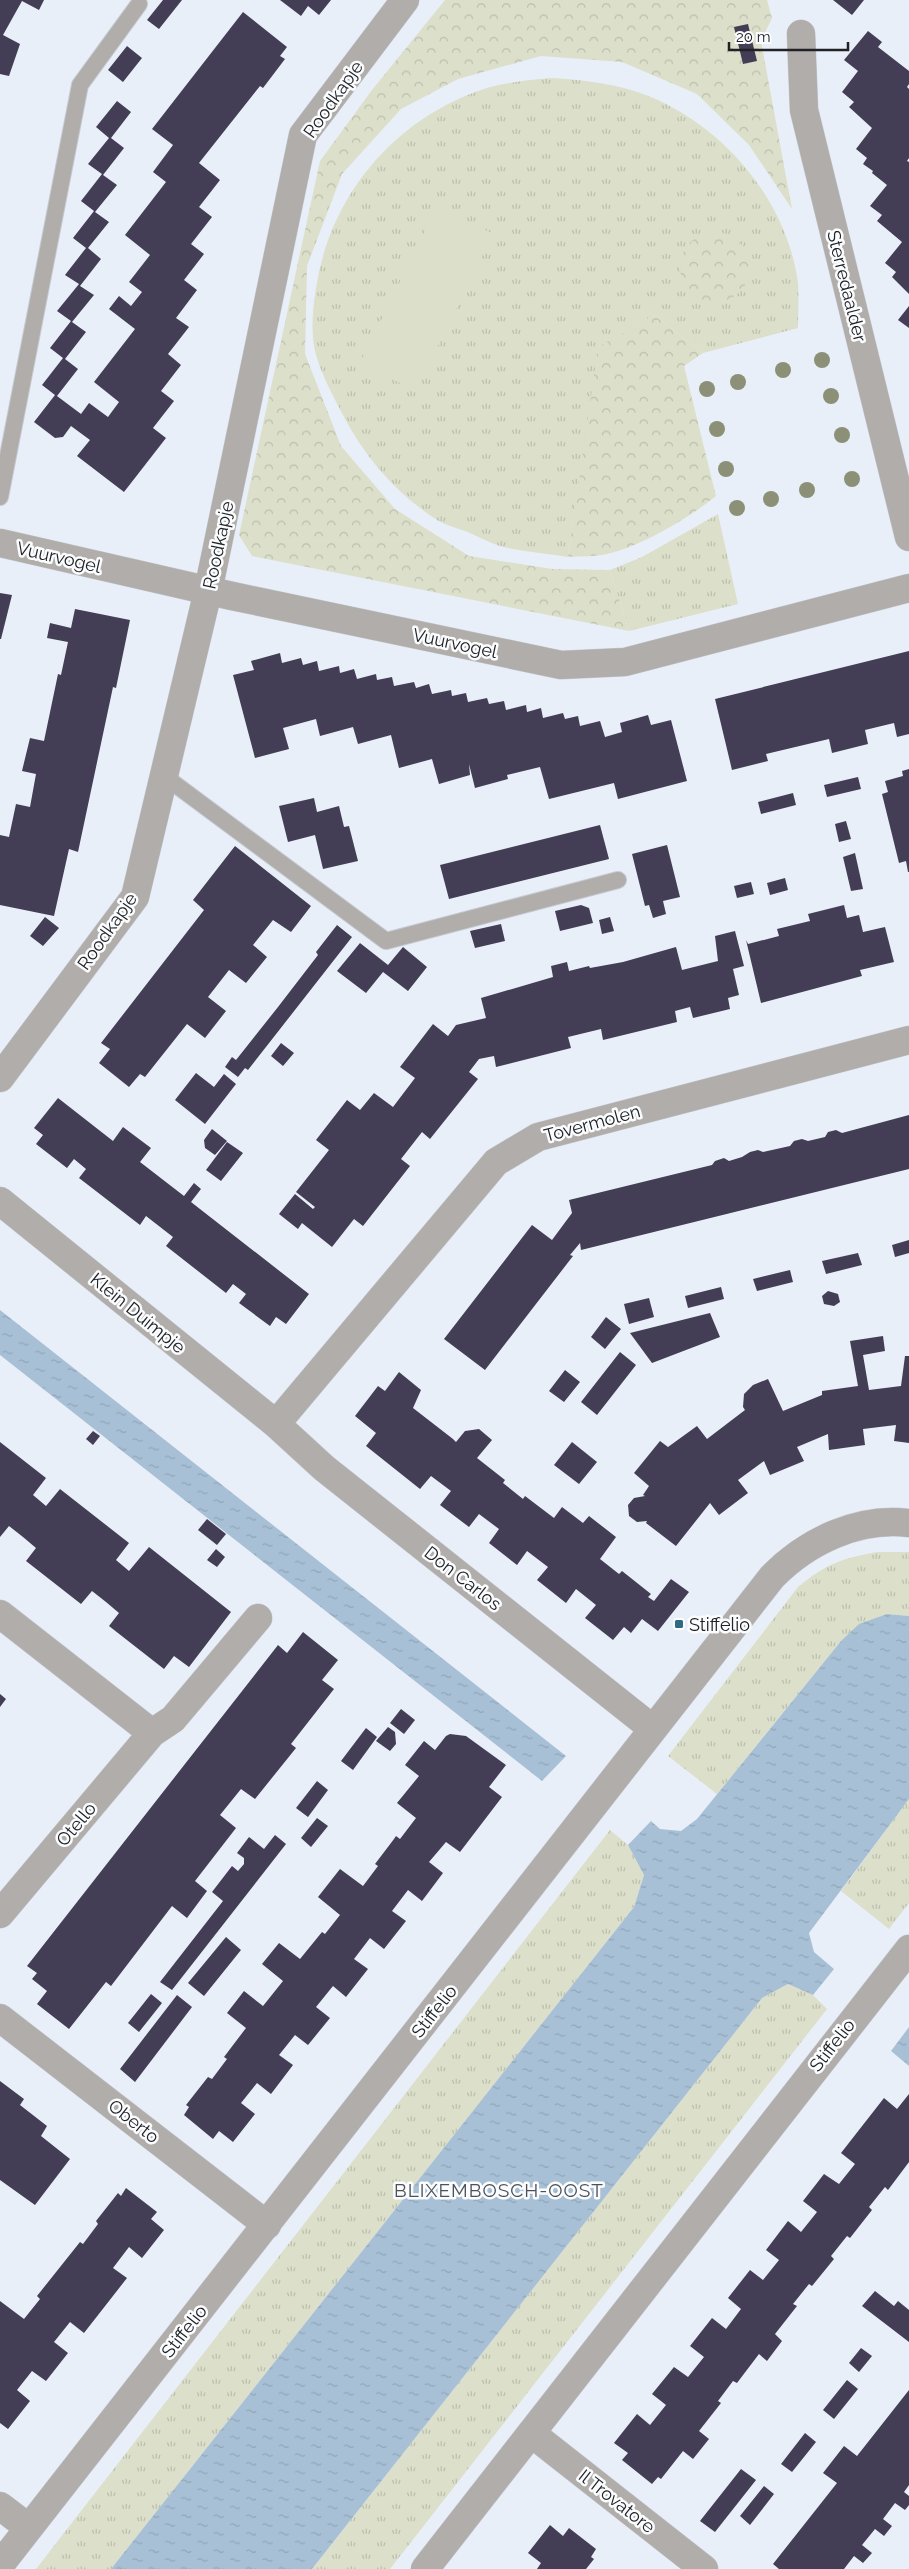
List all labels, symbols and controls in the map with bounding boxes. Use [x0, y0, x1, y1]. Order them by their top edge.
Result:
scale bar [729, 20, 848, 52]
text: 20 m [736, 28, 771, 46]
street label: Roodkapje [299, 56, 367, 142]
street label: Sterredaalder [823, 228, 871, 344]
street label: Roodkapje [198, 499, 238, 591]
street label: Vuurvogel [15, 537, 103, 577]
street label: Vuurvogel [411, 624, 499, 662]
street label: Roodkapje [73, 888, 141, 974]
street label: Tovermolen [542, 1100, 642, 1146]
street label: Klein Duimpje [86, 1268, 190, 1358]
street label: Don Carlos [421, 1542, 506, 1615]
place label: Stiffelio [689, 1614, 750, 1635]
marker: Stiffelio [673, 1618, 685, 1630]
street label: Otello [52, 1798, 100, 1850]
street label: Stiffelio [407, 1980, 461, 2042]
street label: Stiffelio [805, 2014, 859, 2076]
street label: Oberto [105, 2095, 164, 2147]
district label: BLIXEMBOSCH-OOST [394, 2179, 604, 2201]
street label: Stiffelio [157, 2300, 211, 2362]
street label: Il Trovatore [575, 2465, 660, 2538]

